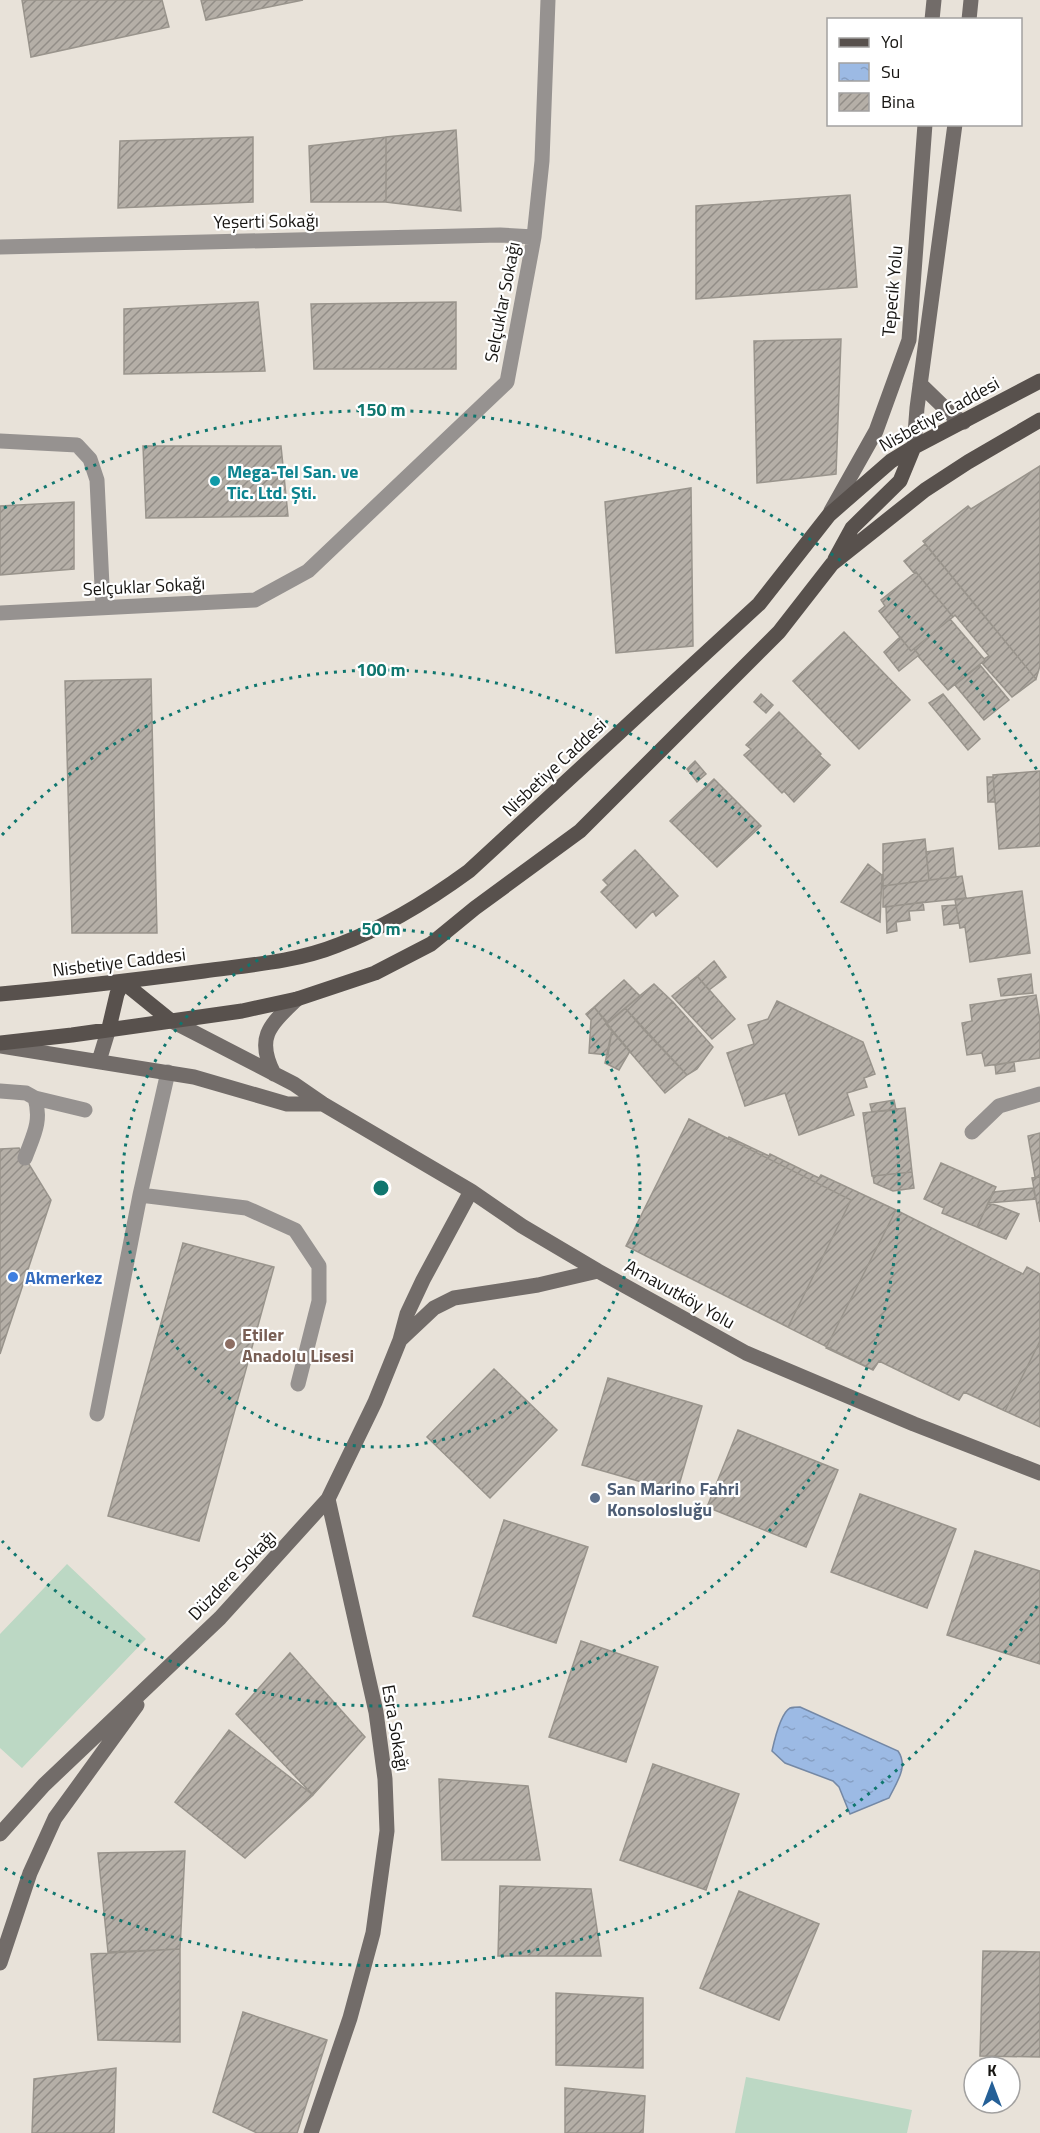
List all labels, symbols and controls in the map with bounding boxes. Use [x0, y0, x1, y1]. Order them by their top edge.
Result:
legend [827, 18, 1022, 126]
text: Yol [881, 28, 903, 55]
text: Su [881, 58, 900, 85]
text: Bina [881, 88, 915, 115]
street label: Yeşerti Sokağı [213, 207, 319, 235]
street label: Selçuklar Sokağı [477, 239, 527, 365]
street label: Tepecik Yolu [875, 244, 909, 338]
street label: Nisbetiye Caddesi [874, 370, 1004, 458]
text: 150 m [356, 396, 406, 423]
place label: Mega-Tel San. ve Tic. Ltd. Şti. [227, 458, 358, 506]
marker: Mega-Tel San. ve Tic. Ltd. Şti. [208, 474, 222, 488]
street label: Selçuklar Sokağı [82, 569, 206, 603]
text: 100 m [356, 656, 406, 683]
street label: Nisbetiye Caddesi [496, 711, 612, 823]
text: 50 m [361, 915, 401, 942]
street label: Nisbetiye Caddesi [51, 940, 187, 984]
centre of rings [371, 1178, 391, 1198]
street label: Arnavutköy Yolu [620, 1253, 740, 1335]
place label: Akmerkez [25, 1264, 103, 1291]
marker: Akmerkez [6, 1270, 20, 1284]
place label: Etiler Anadolu Lisesi [242, 1321, 354, 1369]
marker: Etiler Anadolu Lisesi [223, 1337, 237, 1351]
place label: San Marino Fahri Konsolosluğu [607, 1475, 739, 1523]
marker: San Marino Fahri Konsolosluğu [588, 1491, 602, 1505]
street label: Düzdere Sokağı [182, 1524, 282, 1626]
street label: Esra Sokağı [375, 1683, 417, 1773]
north arrow [962, 2055, 1022, 2115]
text: K [987, 2058, 997, 2082]

